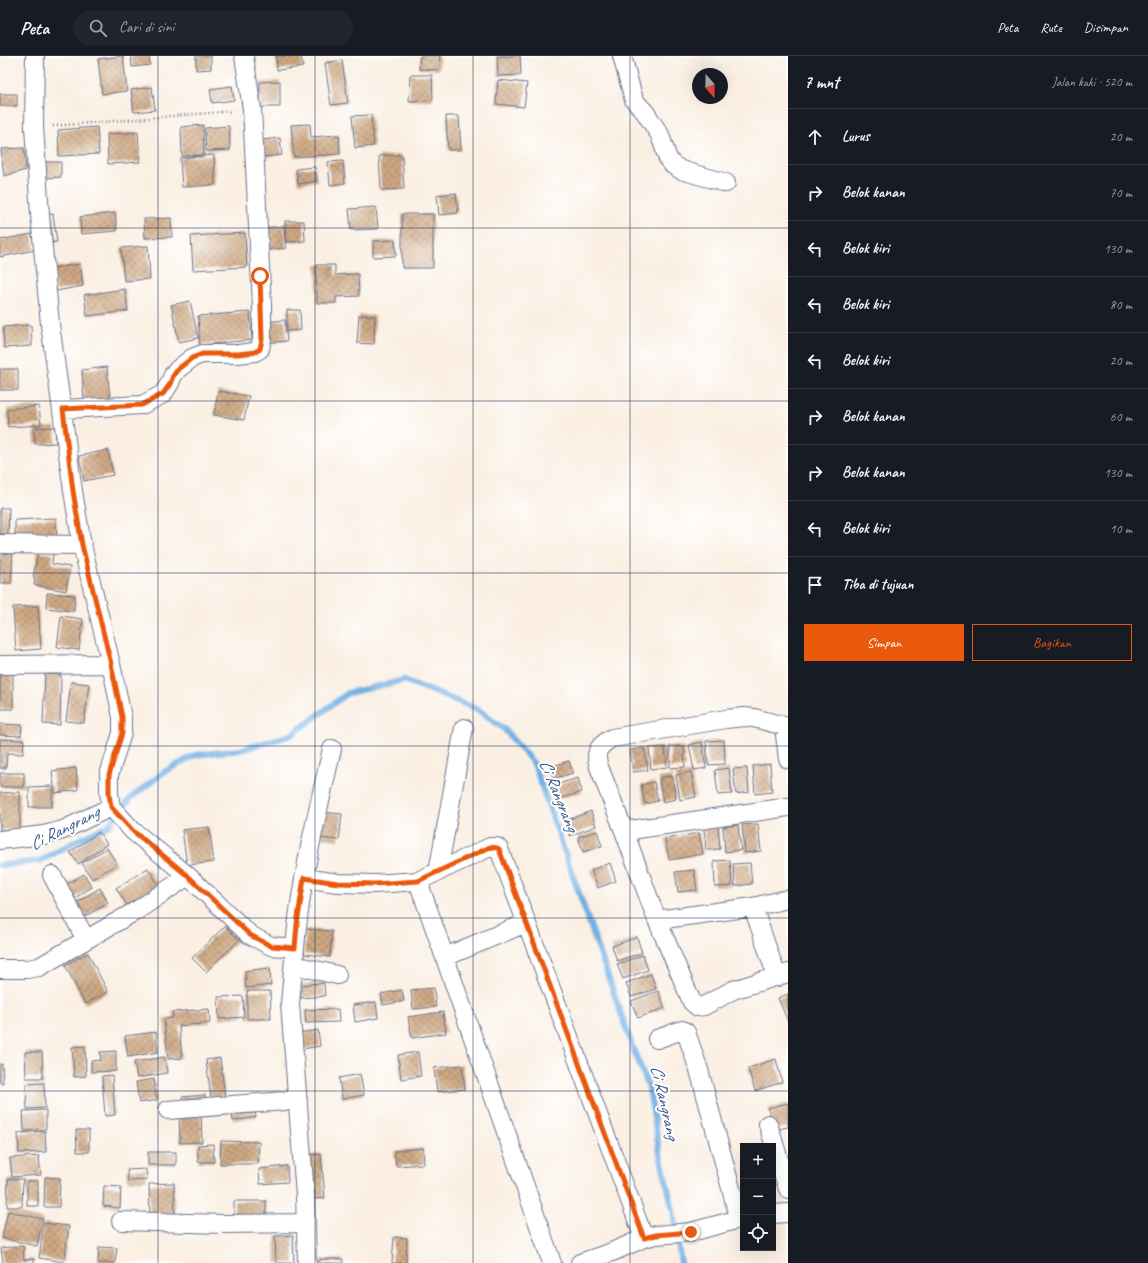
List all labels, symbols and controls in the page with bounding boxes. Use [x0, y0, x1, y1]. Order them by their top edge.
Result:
search box [73, 10, 353, 46]
text: Peta [20, 16, 49, 40]
icon: search [87, 17, 109, 39]
text: Cari di sini [119, 18, 174, 37]
text: Peta [997, 19, 1018, 36]
text: Rute [1040, 19, 1062, 36]
text: Disimpan [1084, 19, 1128, 36]
north arrow [692, 68, 728, 104]
text: 7 mnt [804, 72, 839, 93]
text: Jalan kaki · 520 m [1052, 74, 1132, 90]
icon: ahead [804, 126, 826, 148]
text: Lurus [842, 127, 870, 146]
text: 20 m [1110, 129, 1132, 145]
icon: right [804, 182, 826, 204]
text: Belok kanan [842, 183, 905, 202]
text: 70 m [1110, 185, 1132, 201]
icon: left [804, 238, 826, 260]
text: Belok kiri [842, 239, 889, 258]
text: 130 m [1104, 241, 1132, 257]
route start [251, 267, 269, 285]
icon: left [804, 294, 826, 316]
text: Belok kiri [842, 295, 889, 314]
text: 80 m [1110, 297, 1132, 313]
icon: left [804, 350, 826, 372]
text: Belok kiri [842, 351, 889, 370]
text: 20 m [1110, 353, 1132, 369]
icon: right [804, 406, 826, 428]
text: Belok kanan [842, 407, 905, 426]
text: 60 m [1110, 409, 1132, 425]
icon: right [804, 462, 826, 484]
text: Belok kanan [842, 463, 905, 482]
text: 130 m [1104, 465, 1132, 481]
icon: left [804, 518, 826, 540]
text: Belok kiri [842, 519, 889, 538]
text: 10 m [1110, 521, 1132, 537]
icon: arrive [804, 574, 826, 596]
text: Tiba di tujuan [842, 575, 913, 594]
button: Simpan [804, 624, 964, 661]
button: Bagikan [972, 624, 1132, 661]
water label: Ci Rangrang [535, 756, 584, 836]
water label: Ci Rangrang [25, 800, 105, 855]
water label: Ci Rangrang [646, 1063, 685, 1144]
map controls [740, 1143, 776, 1251]
button: + [740, 1143, 776, 1179]
button: − [740, 1179, 776, 1215]
button: locate [740, 1215, 776, 1251]
route end [682, 1223, 700, 1241]

